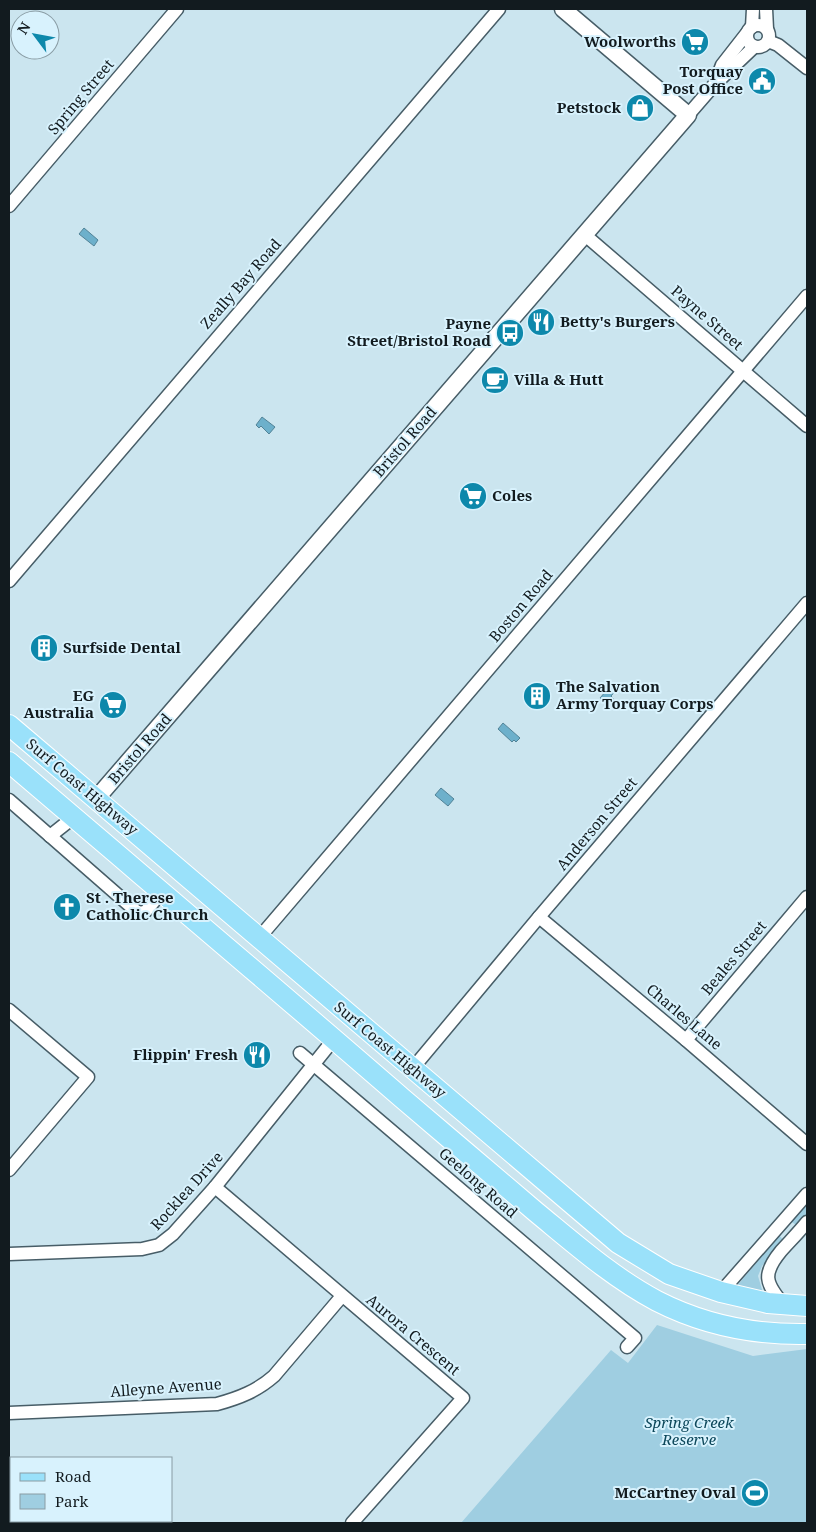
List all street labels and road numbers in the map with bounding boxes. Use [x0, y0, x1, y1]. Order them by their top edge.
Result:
street label: Spring Street [43, 54, 118, 138]
street label: Zeally Bay Road [195, 234, 285, 333]
street label: Payne Street [667, 280, 748, 354]
street label: Bristol Road [368, 402, 440, 481]
street label: Boston Road [484, 565, 556, 646]
street label: Bristol Road [103, 709, 175, 788]
street label: Surf Coast Highway [22, 733, 143, 839]
street label: Anderson Street [551, 773, 641, 874]
street label: Beales Street [696, 916, 770, 999]
street label: Charles Lane [643, 979, 727, 1054]
street label: Surf Coast Highway [330, 996, 451, 1102]
street label: Geelong Road [435, 1143, 522, 1222]
street label: Rocklea Drive [146, 1147, 227, 1234]
street label: Aurora Crescent [363, 1289, 465, 1379]
street label: Alleyne Avenue [110, 1373, 222, 1401]

